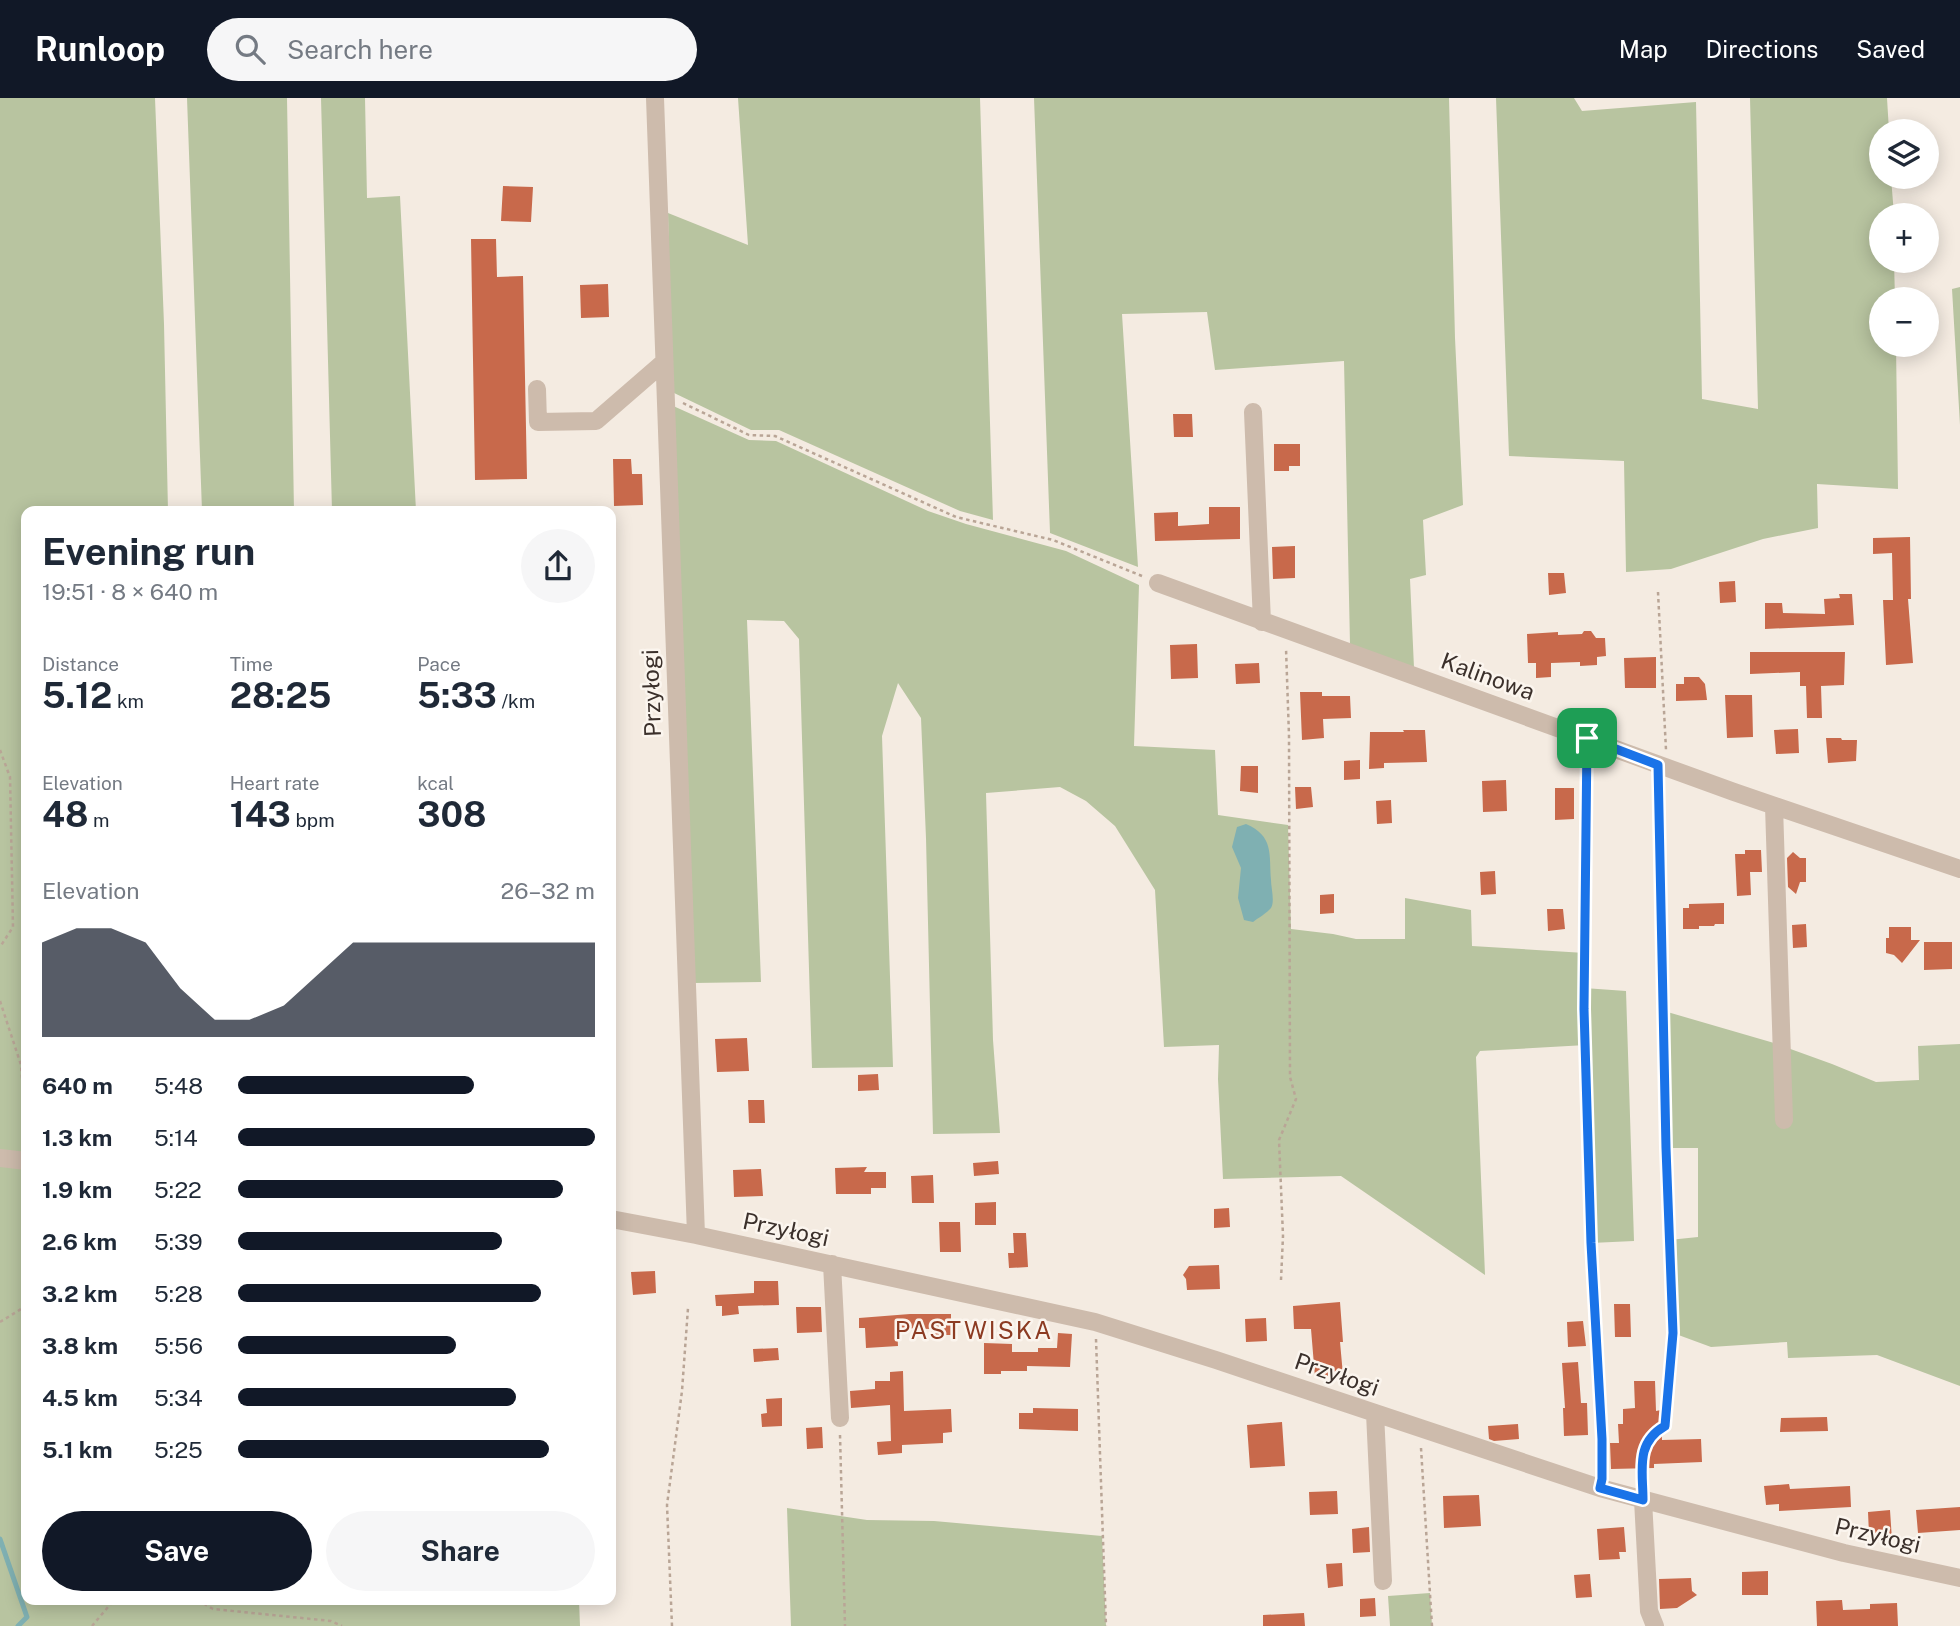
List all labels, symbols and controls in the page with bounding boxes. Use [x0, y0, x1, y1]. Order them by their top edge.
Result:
search box [207, 18, 697, 81]
text: Runloop [35, 30, 165, 68]
icon: search [231, 30, 269, 68]
text: Search here [287, 34, 433, 65]
text: Map [1619, 35, 1668, 63]
text: Directions [1706, 35, 1818, 63]
text: Saved [1856, 35, 1925, 63]
map controls [1869, 119, 1939, 357]
button: layers [1869, 119, 1939, 189]
button: + [1869, 203, 1939, 273]
button: − [1869, 287, 1939, 357]
text: Evening run [42, 529, 255, 574]
button: share [521, 529, 595, 603]
text: 19:51 · 8 × 640 m [42, 578, 218, 605]
street label: Kalinowa [1438, 647, 1538, 705]
street label: Przyłogi [636, 649, 666, 737]
text: Distance [42, 653, 119, 675]
text: Time [230, 653, 273, 675]
text: Pace [417, 653, 461, 675]
text: 5.12 [42, 675, 112, 716]
text: 28:25 [230, 675, 331, 716]
text: 5:33 [417, 675, 497, 716]
text: km [112, 690, 144, 712]
text: /km [497, 690, 535, 712]
pin [1557, 708, 1617, 768]
icon: arrive [1568, 719, 1606, 757]
text: Elevation [42, 772, 123, 794]
text: Heart rate [230, 772, 319, 794]
text: kcal [417, 772, 454, 794]
text: 48 [42, 794, 88, 835]
text: 143 [230, 794, 291, 835]
text: 308 [417, 794, 486, 835]
text: m [88, 809, 110, 831]
text: bpm [291, 809, 335, 831]
text: Elevation [42, 877, 140, 904]
text: 26–32 m [501, 877, 595, 904]
text: 640 m [42, 1072, 113, 1099]
text: 5:48 [154, 1072, 203, 1099]
text: 1.3 km [42, 1124, 112, 1151]
text: 5:14 [154, 1124, 198, 1151]
text: 1.9 km [42, 1176, 112, 1203]
text: 5:22 [154, 1176, 202, 1203]
street label: Przyłogi [740, 1207, 832, 1251]
text: 2.6 km [42, 1228, 117, 1255]
text: 5:39 [154, 1228, 203, 1255]
text: 3.2 km [42, 1280, 118, 1307]
text: 5:28 [154, 1280, 203, 1307]
district label: PASTWISKA [895, 1316, 1053, 1344]
text: 3.8 km [42, 1332, 118, 1359]
text: 5:56 [154, 1332, 203, 1359]
street label: Przyłogi [1291, 1347, 1383, 1401]
text: 4.5 km [42, 1384, 118, 1411]
text: 5:34 [154, 1384, 203, 1411]
text: 5.1 km [42, 1436, 113, 1463]
text: 5:25 [154, 1436, 203, 1463]
button: Save [42, 1511, 312, 1591]
button: Share [326, 1511, 595, 1591]
street label: Przyłogi [1832, 1512, 1924, 1558]

